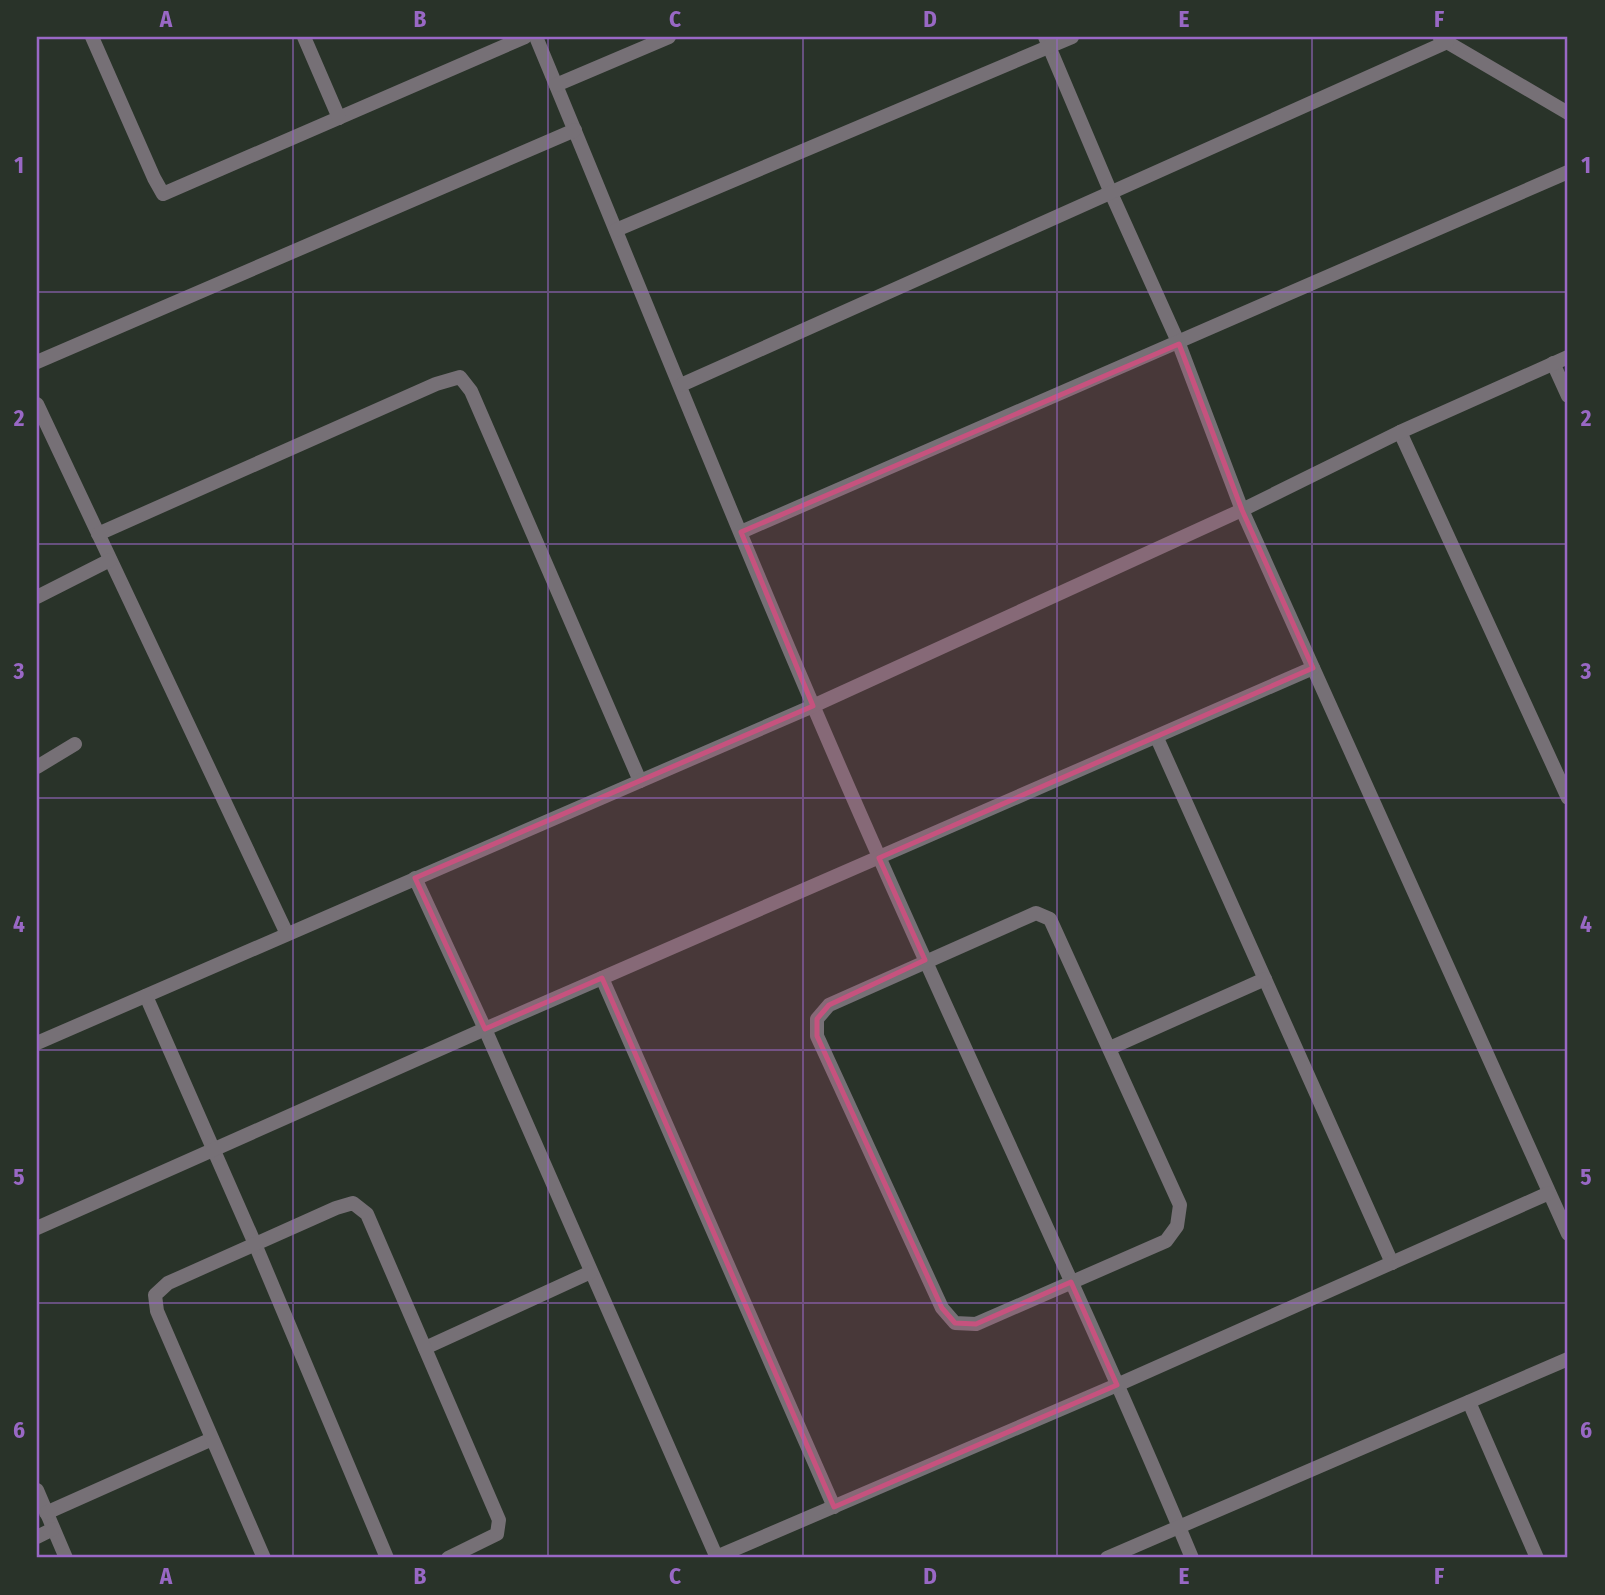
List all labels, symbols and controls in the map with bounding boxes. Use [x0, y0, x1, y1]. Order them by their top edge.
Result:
text: A [159, 5, 173, 33]
text: B [414, 5, 427, 33]
text: C [669, 5, 681, 33]
text: D [923, 5, 937, 33]
text: E [1179, 5, 1190, 33]
text: F [1434, 5, 1444, 33]
text: 1 [14, 151, 24, 179]
text: 1 [1581, 151, 1591, 179]
text: 2 [13, 404, 25, 432]
text: 2 [1580, 404, 1592, 432]
text: 3 [13, 657, 25, 685]
text: 3 [1580, 657, 1592, 685]
text: 4 [13, 910, 25, 938]
text: 4 [1580, 910, 1592, 938]
text: 5 [13, 1163, 25, 1191]
text: 5 [1580, 1163, 1592, 1191]
text: 6 [13, 1416, 25, 1444]
text: 6 [1580, 1416, 1592, 1444]
text: A [159, 1562, 173, 1590]
text: B [414, 1562, 427, 1590]
text: C [669, 1562, 681, 1590]
text: D [923, 1562, 937, 1590]
text: E [1179, 1562, 1190, 1590]
text: F [1434, 1562, 1444, 1590]

